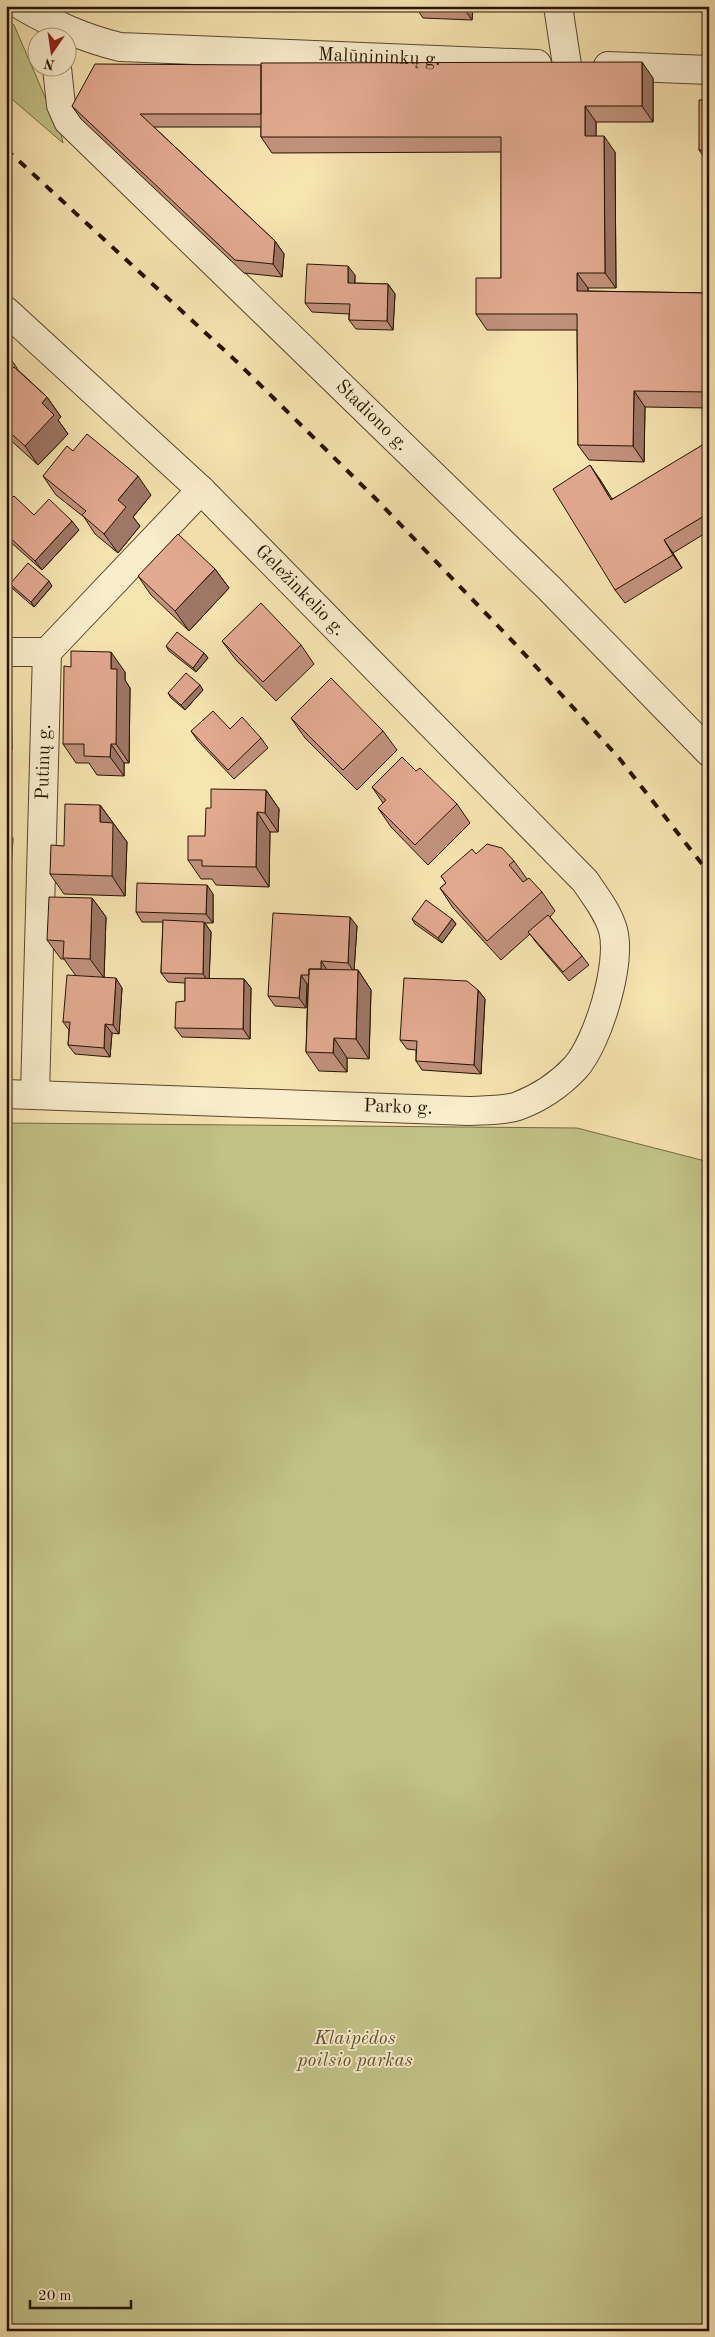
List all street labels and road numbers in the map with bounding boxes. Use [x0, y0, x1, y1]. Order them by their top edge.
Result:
street label: Malūnininkų g. [318, 46, 441, 70]
street label: Stadiono g. [332, 377, 412, 455]
street label: Geležinkelio g. [251, 542, 349, 640]
street label: Putinų g. [33, 724, 55, 800]
street label: Parko g. [363, 1097, 433, 1119]

